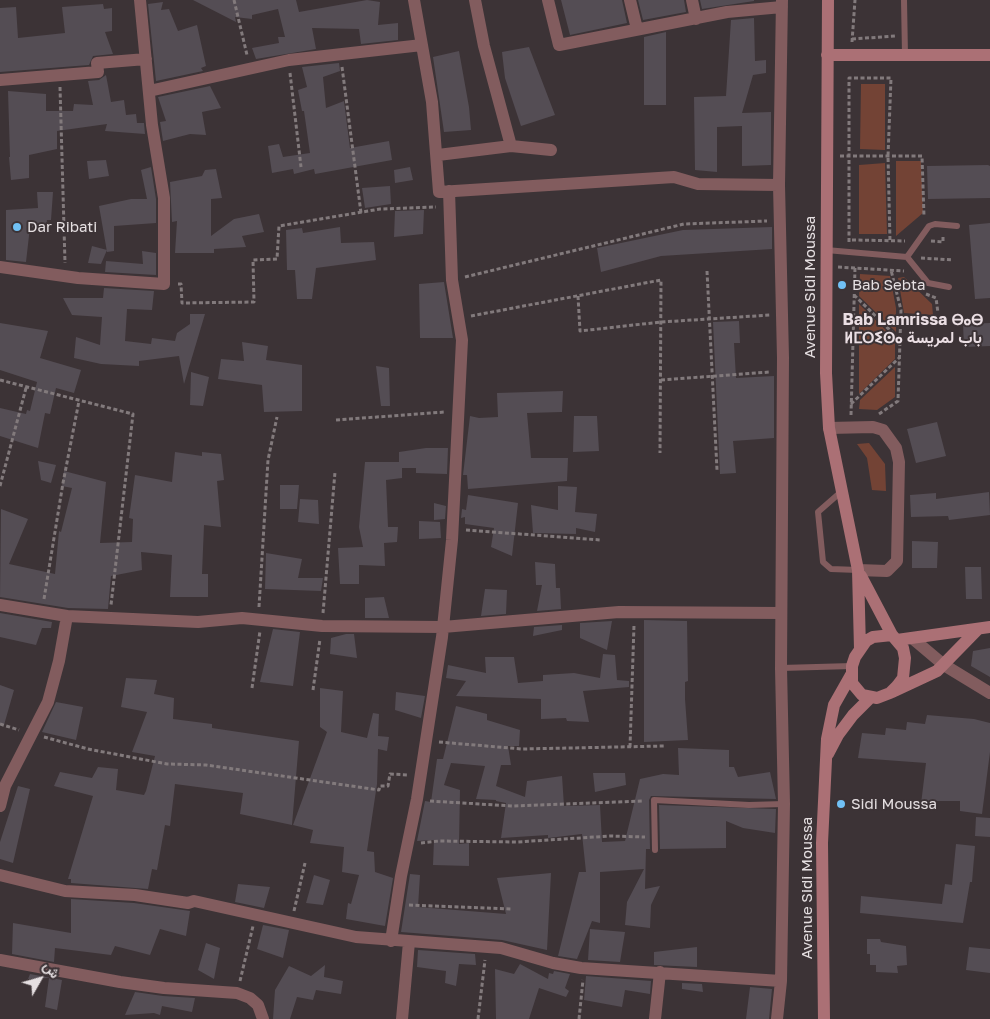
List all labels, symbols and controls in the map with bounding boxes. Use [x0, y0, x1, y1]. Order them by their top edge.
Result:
street label: Avenue Sidi Moussa [801, 216, 819, 358]
place label: Dar Ribati [27, 218, 97, 236]
marker: Dar Ribati [11, 221, 23, 233]
place label: Bab Sebta [852, 276, 925, 294]
marker: Bab Sebta [836, 279, 848, 291]
district label: Bab Lamrissa ⴱⴰⴱ ⵍⵎⵔⵉⵙⴰ باب لمريسة [843, 310, 983, 348]
place label: Sidi Moussa [851, 795, 937, 813]
marker: Sidi Moussa [835, 798, 847, 810]
street label: Avenue Sidi Moussa [798, 817, 816, 959]
north arrow [15, 954, 65, 1004]
text: ش [40, 958, 64, 981]

